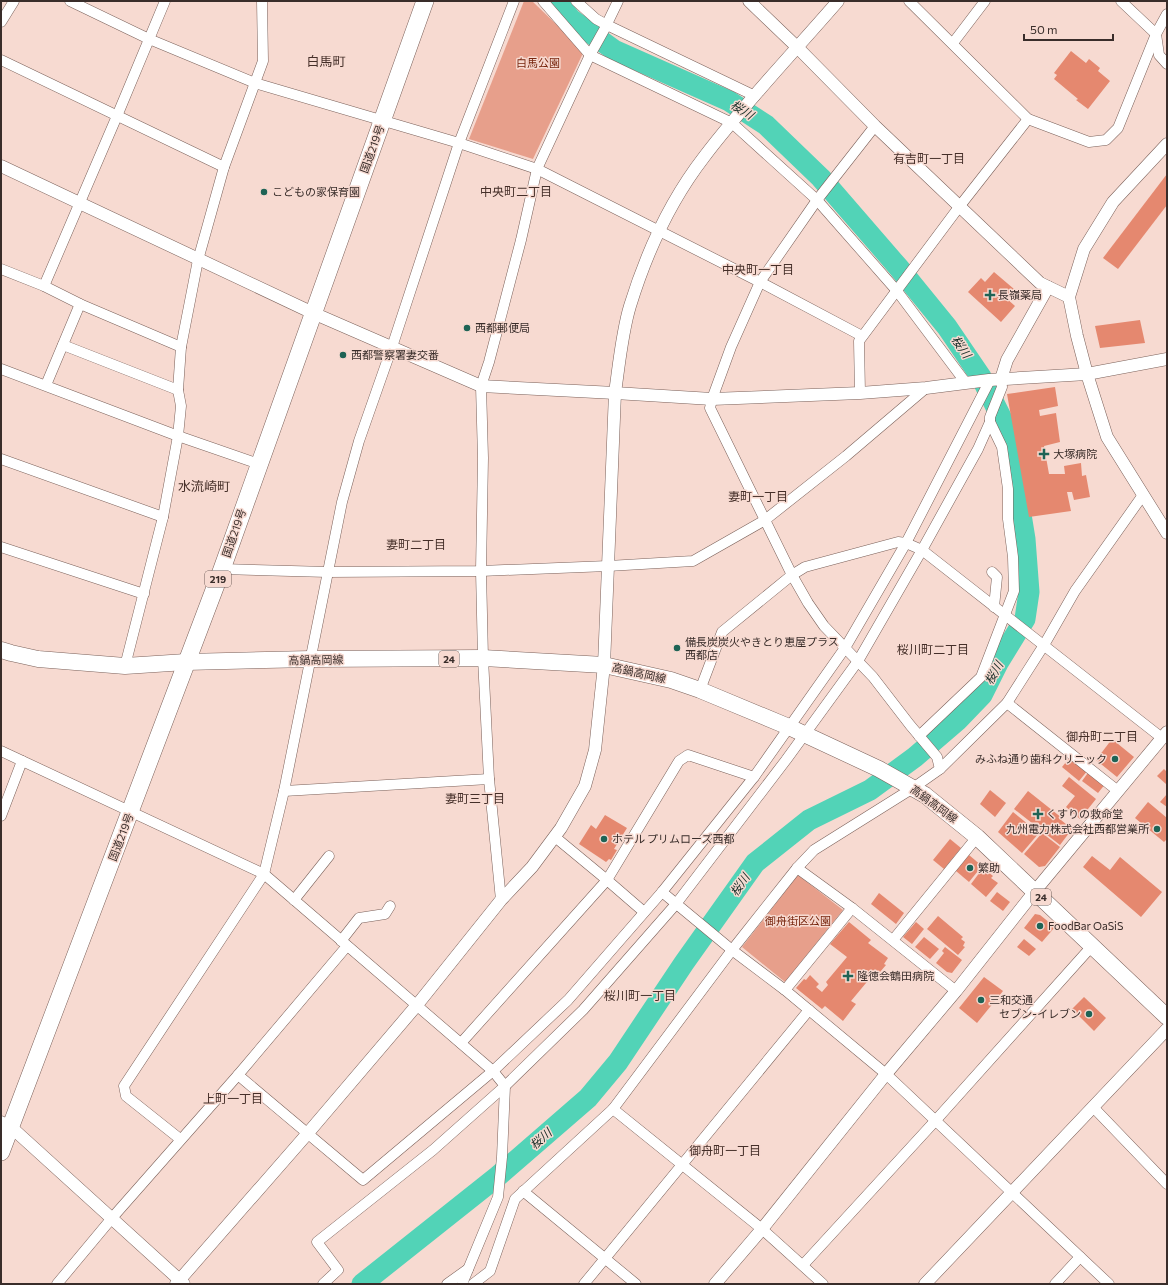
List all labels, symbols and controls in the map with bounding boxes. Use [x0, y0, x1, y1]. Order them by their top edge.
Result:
scale bar [1024, 16, 1113, 42]
text: 50 m [1030, 22, 1058, 36]
district label: 白馬町 [306, 53, 346, 69]
park label: 白馬公園 [516, 56, 560, 69]
water label: 桜川 [729, 97, 758, 123]
street label: 国道219号 [357, 123, 386, 175]
district label: 有吉町一丁目 [893, 151, 965, 165]
district label: 中央町二丁目 [480, 184, 552, 198]
place label: こどもの家保育園 [272, 185, 360, 198]
marker: こどもの家保育園 [259, 187, 269, 197]
district label: 中央町一丁目 [722, 262, 794, 276]
place label: 長嶺薬局 [998, 288, 1042, 301]
marker: 長嶺薬局 [985, 290, 995, 300]
place label: 西都郵便局 [475, 321, 530, 334]
marker: 西都郵便局 [462, 323, 472, 333]
water label: 桜川 [949, 333, 975, 362]
place label: 西都警察署妻交番 [351, 348, 439, 361]
marker: 西都警察署妻交番 [338, 350, 348, 360]
place label: 大塚病院 [1053, 447, 1097, 460]
marker: 大塚病院 [1038, 448, 1050, 460]
district label: 水流崎町 [178, 478, 230, 494]
district label: 妻町一丁目 [728, 489, 788, 503]
street label: 国道219号 [219, 507, 248, 559]
district label: 妻町二丁目 [386, 537, 446, 551]
road number: 219 [205, 571, 231, 587]
place label: 備長炭炭火やきとり恵屋プラス 西都店 [685, 635, 839, 661]
district label: 桜川町二丁目 [897, 642, 969, 656]
marker: 備長炭炭火やきとり恵屋プラス 西都店 [672, 643, 682, 653]
road number: 24 [439, 651, 459, 667]
street label: 高鍋高岡線 [288, 653, 344, 666]
water label: 桜川 [981, 657, 1006, 686]
street label: 高鍋高岡線 [611, 660, 667, 685]
district label: 御舟町二丁目 [1066, 729, 1138, 743]
place label: みふね通り歯科クリニック [975, 752, 1107, 765]
marker: みふね通り歯科クリニック [1110, 754, 1120, 764]
street label: 高鍋高岡線 [908, 782, 960, 825]
district label: 妻町三丁目 [445, 791, 505, 805]
place label: くすりの救命堂 [1046, 807, 1123, 820]
marker: くすりの救命堂 [1033, 809, 1043, 819]
street label: 国道219号 [105, 811, 136, 863]
place label: 九州電力株式会社西都営業所 [1006, 822, 1150, 835]
marker: 九州電力株式会社西都営業所 [1152, 824, 1162, 834]
place label: ホテル プリムローズ西都 [612, 832, 735, 845]
marker: ホテル プリムローズ西都 [599, 834, 609, 844]
place label: 繁助 [978, 861, 1000, 874]
marker: 繁助 [965, 863, 975, 873]
water label: 桜川 [727, 869, 753, 898]
road number: 24 [1031, 889, 1051, 905]
park label: 御舟街区公園 [764, 914, 831, 927]
place label: FoodBar OaSiS [1048, 919, 1123, 932]
marker: FoodBar OaSiS [1035, 921, 1045, 931]
place label: 隆徳会鶴田病院 [857, 969, 934, 982]
marker: 隆徳会鶴田病院 [842, 970, 854, 982]
district label: 桜川町一丁目 [604, 988, 676, 1002]
place label: 三和交通 [989, 993, 1033, 1006]
marker: 三和交通 [976, 995, 986, 1005]
place label: セブン-イレブン [999, 1007, 1081, 1020]
marker: セブン-イレブン [1084, 1009, 1094, 1019]
district label: 上町一丁目 [203, 1091, 263, 1105]
water label: 桜川 [527, 1124, 555, 1151]
district label: 御舟町一丁目 [689, 1143, 761, 1157]

